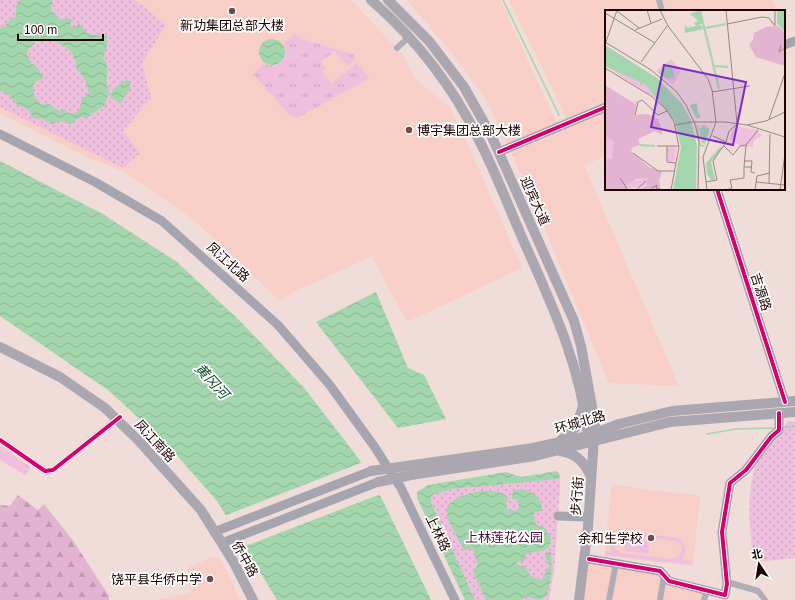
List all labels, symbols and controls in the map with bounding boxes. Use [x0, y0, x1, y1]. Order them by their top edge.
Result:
marker: 新功集团总部大楼 [227, 6, 237, 16]
inset map [605, 10, 785, 190]
scale bar [18, 16, 103, 42]
place label: 新功集团总部大楼 [180, 18, 284, 33]
text: 100 m [24, 23, 57, 37]
place label: 博宇集团总部大楼 [417, 123, 521, 138]
marker: 博宇集团总部大楼 [404, 125, 414, 135]
street label: 迎宾大道 [518, 174, 552, 228]
street label: 凤江北路 [204, 239, 252, 285]
street label: 吉源路 [748, 271, 774, 313]
water label: 黄冈河 [192, 360, 234, 404]
street label: 环城北路 [553, 408, 607, 436]
street label: 凤江南路 [132, 417, 178, 465]
street label: 步行街 [568, 476, 586, 516]
street label: 上林路 [423, 512, 453, 554]
park label: 上林莲花公园 [465, 530, 543, 545]
place label: 余和生学校 [578, 531, 643, 546]
marker: 余和生学校 [646, 533, 656, 543]
street label: 侨中路 [229, 538, 261, 580]
north arrow [739, 544, 779, 584]
text: 北 [750, 547, 764, 561]
place label: 饶平县华侨中学 [111, 572, 202, 587]
marker: 饶平县华侨中学 [205, 574, 215, 584]

